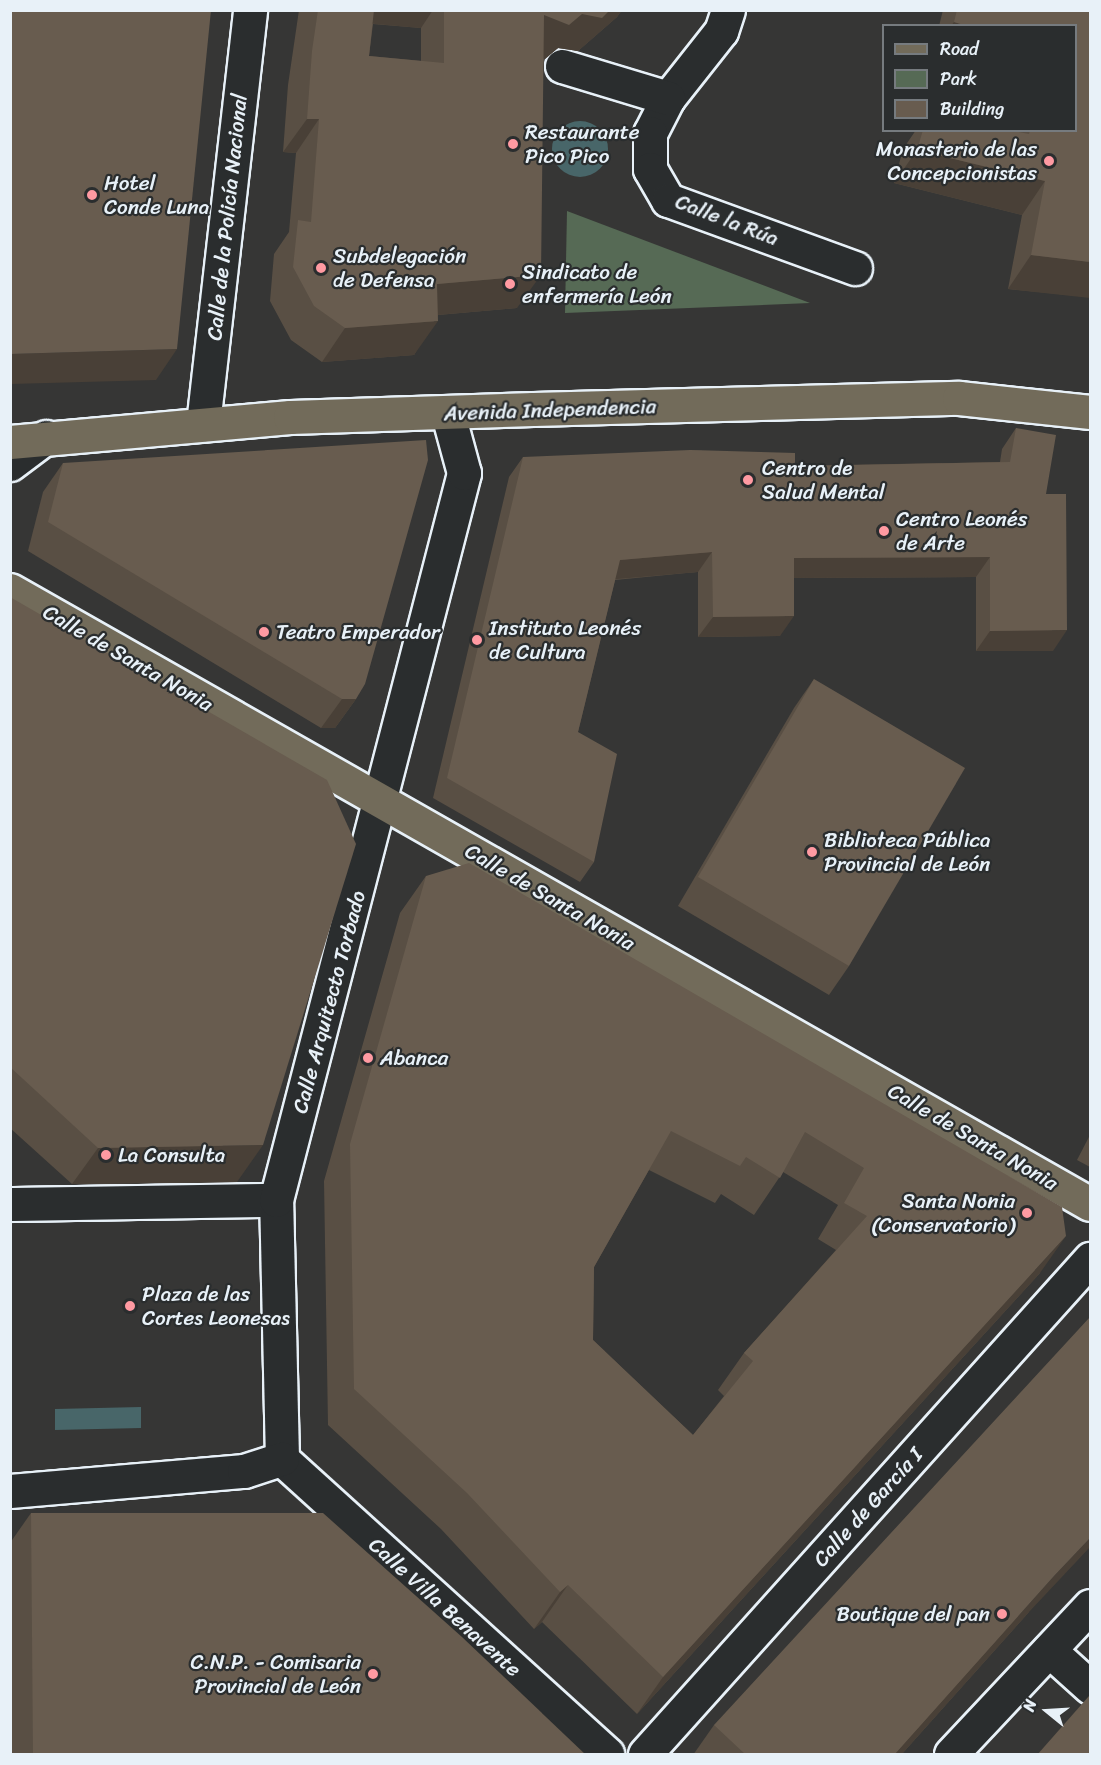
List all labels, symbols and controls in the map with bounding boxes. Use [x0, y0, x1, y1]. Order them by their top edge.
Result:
legend [882, 24, 1077, 132]
text: Road [940, 33, 979, 65]
text: Park [940, 63, 977, 95]
street label: Calle de la Policía Nacional [201, 92, 253, 342]
text: Building [940, 93, 1004, 125]
place label: Restaurante Pico Pico [525, 119, 640, 169]
place label: Monasterio de las Concepcionistas [875, 136, 1037, 186]
marker: Restaurante Pico Pico [506, 137, 520, 151]
marker: Monasterio de las Concepcionistas [1042, 154, 1056, 168]
place label: Hotel Conde Luna [104, 170, 209, 220]
marker: Hotel Conde Luna [85, 188, 99, 202]
street label: Calle la Rúa [672, 189, 782, 251]
place label: Subdelegación de Defensa [333, 243, 466, 293]
place label: Sindicato de enfermería León [522, 259, 672, 309]
marker: Subdelegación de Defensa [314, 261, 328, 275]
marker: Sindicato de enfermería León [503, 277, 517, 291]
street label: Avenida Independencia [443, 394, 657, 426]
place label: Centro de Salud Mental [762, 455, 884, 505]
marker: Centro de Salud Mental [739, 471, 757, 489]
place label: Centro Leonés de Arte [896, 506, 1028, 556]
marker: Centro Leonés de Arte [877, 524, 891, 538]
street label: Calle de Santa Nonia [38, 599, 218, 717]
place label: Instituto Leonés de Cultura [489, 615, 641, 665]
place label: Teatro Emperador [276, 619, 440, 645]
marker: Teatro Emperador [257, 625, 271, 639]
marker: Instituto Leonés de Cultura [470, 633, 484, 647]
place label: Biblioteca Pública Provincial de León [824, 827, 991, 877]
street label: Calle de Santa Nonia [460, 838, 640, 956]
marker: Biblioteca Pública Provincial de León [805, 845, 819, 859]
street label: Calle Arquitecto Torbado [287, 889, 371, 1115]
place label: Abanca [380, 1045, 448, 1071]
marker: Abanca [361, 1051, 375, 1065]
street label: Calle de Santa Nonia [883, 1078, 1063, 1196]
place label: La Consulta [118, 1142, 225, 1168]
marker: La Consulta [99, 1148, 113, 1162]
place label: Santa Nonia (Conservatorio) [871, 1188, 1015, 1238]
marker: Santa Nonia (Conservatorio) [1020, 1206, 1034, 1220]
place label: Plaza de las Cortes Leonesas [142, 1281, 290, 1331]
marker: Plaza de las Cortes Leonesas [123, 1299, 137, 1313]
street label: Calle de García I [808, 1442, 928, 1572]
street label: Calle Villa Benavente [364, 1532, 526, 1682]
place label: Boutique del pan [836, 1601, 990, 1627]
marker: Boutique del pan [995, 1607, 1009, 1621]
place label: C.N.P. - Comisaria Provincial de León [191, 1649, 361, 1699]
marker: C.N.P. - Comisaria Provincial de León [366, 1667, 380, 1681]
north arrow [1017, 1681, 1077, 1741]
text: N [1014, 1696, 1045, 1715]

